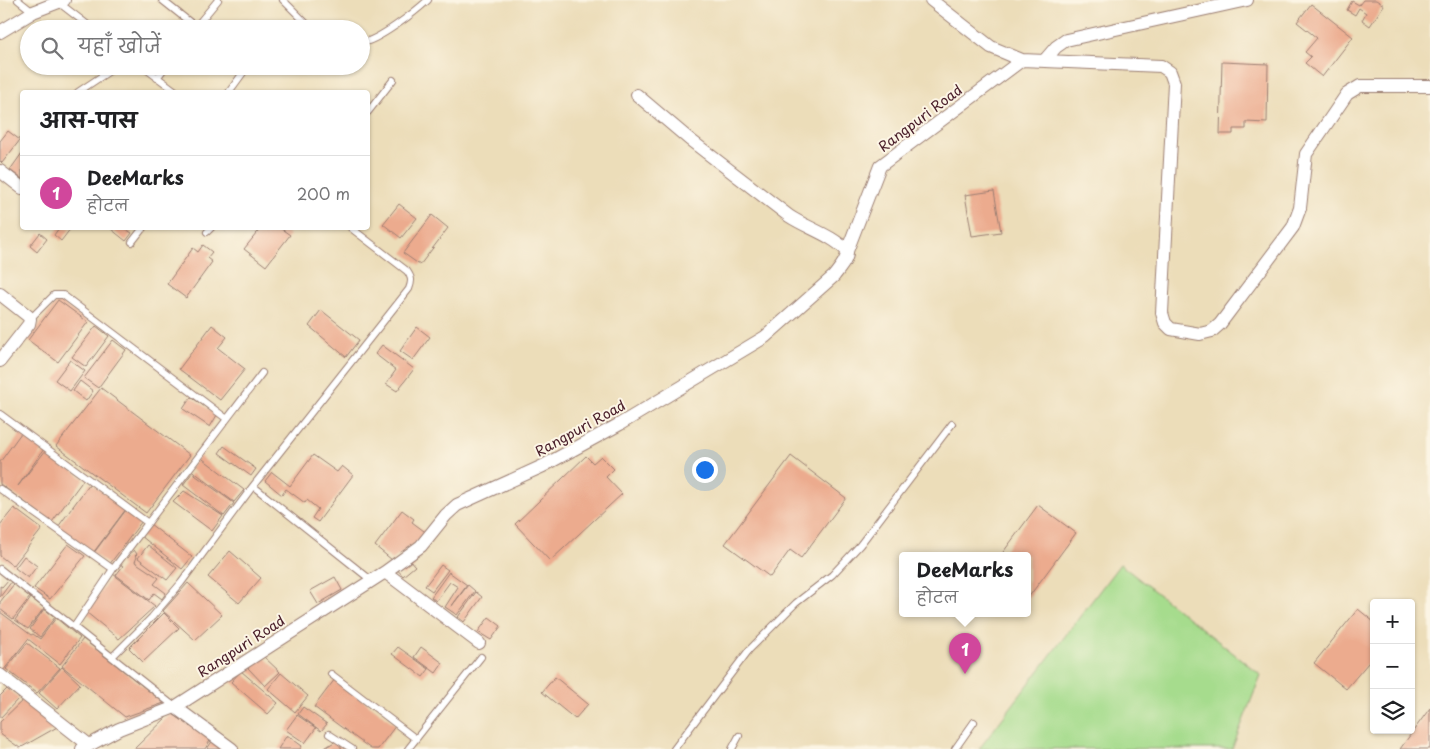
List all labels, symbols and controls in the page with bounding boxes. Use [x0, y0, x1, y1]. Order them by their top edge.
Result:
search box [20, 20, 370, 75]
text: यहाँ खोजें [78, 31, 161, 59]
icon: search [38, 34, 66, 62]
street label: Rangpuri Road [874, 79, 966, 157]
text: आस-पास [40, 103, 137, 135]
text: DeeMarks [87, 163, 184, 191]
text: 1 [52, 181, 60, 205]
text: 200 m [297, 181, 350, 205]
text: होटल [87, 192, 129, 216]
street label: Rangpuri Road [531, 394, 629, 462]
your location [692, 457, 718, 483]
popup [899, 552, 1031, 617]
text: DeeMarks [917, 555, 1013, 583]
text: होटल [917, 584, 958, 608]
map controls [1370, 599, 1415, 734]
button: + [1370, 599, 1415, 644]
street label: Rangpuri Road [193, 610, 289, 682]
pin: 1 [949, 633, 981, 674]
button: − [1370, 644, 1415, 689]
button: layers [1370, 689, 1415, 734]

